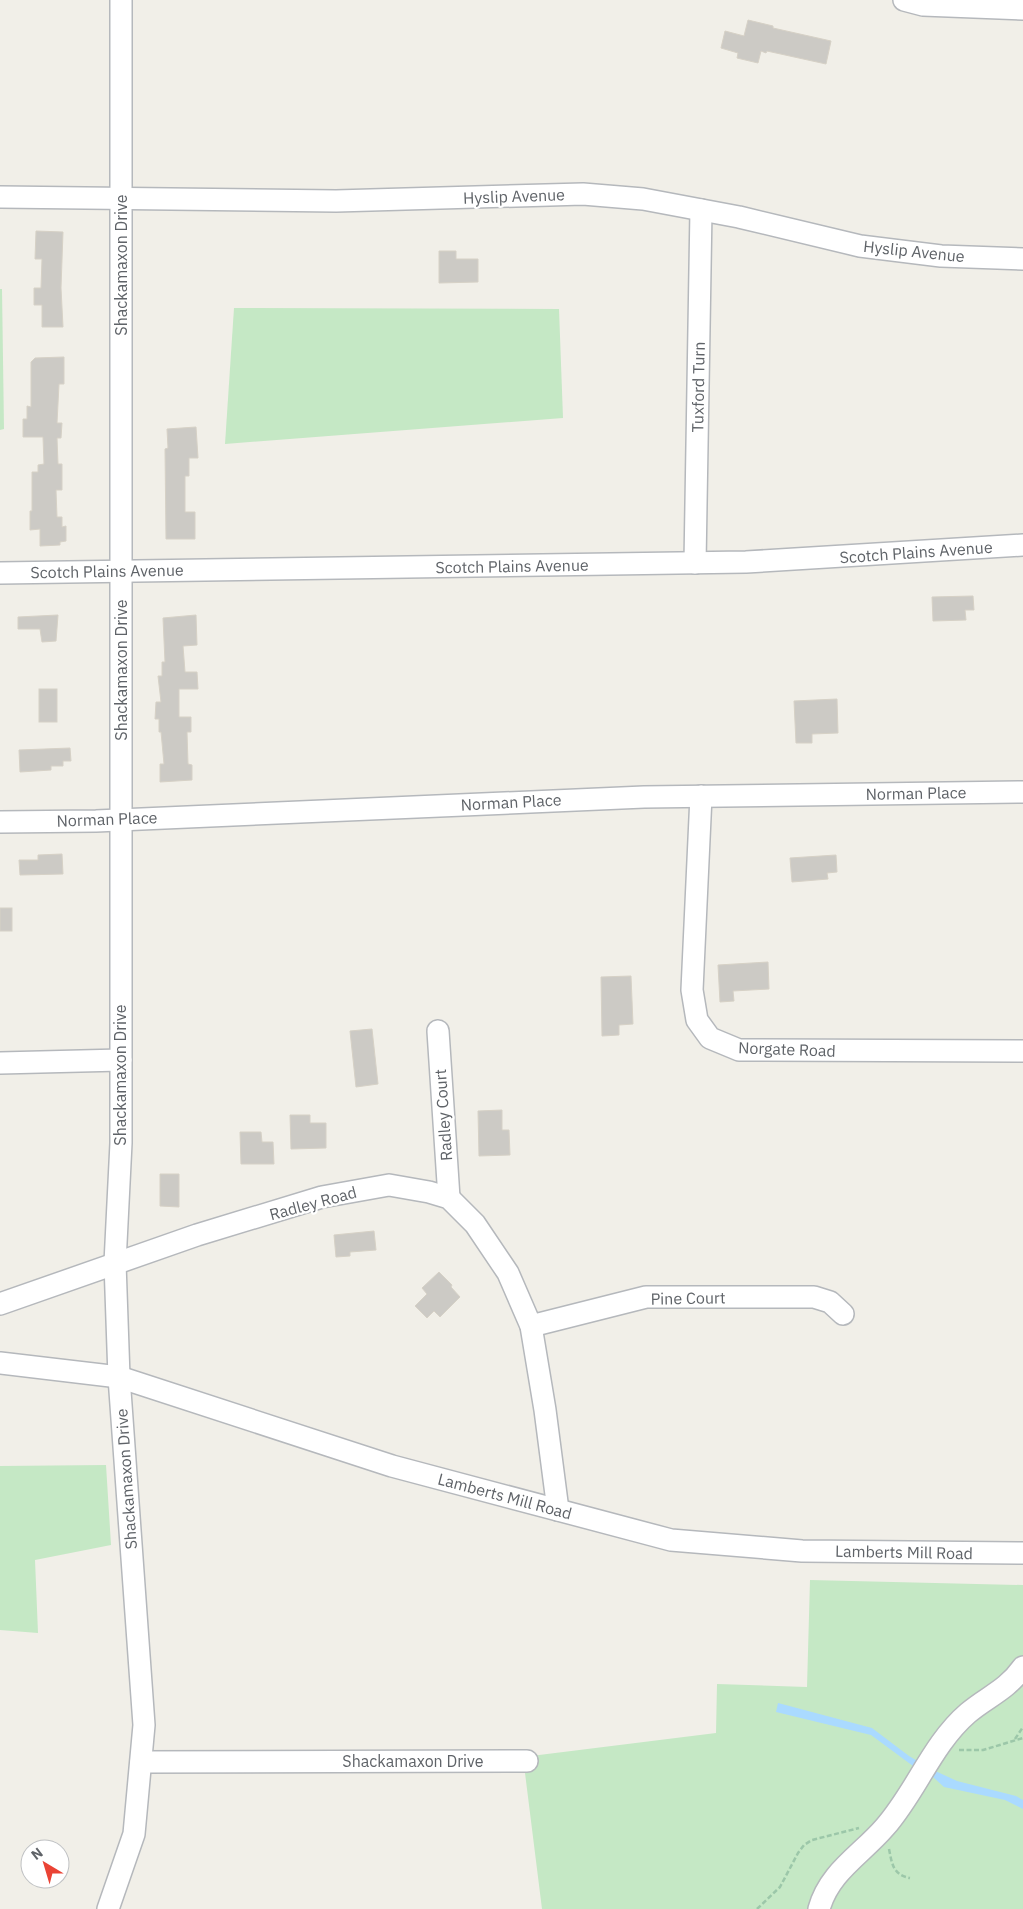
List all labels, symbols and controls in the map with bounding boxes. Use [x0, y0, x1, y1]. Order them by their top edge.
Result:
street label: Hyslip Avenue [463, 184, 565, 208]
street label: Shackamaxon Drive [111, 194, 131, 336]
street label: Hyslip Avenue [862, 236, 966, 266]
street label: Tuxford Turn [687, 341, 709, 433]
street label: Scotch Plains Avenue [839, 537, 993, 567]
street label: Scotch Plains Avenue [435, 555, 589, 577]
street label: Scotch Plains Avenue [30, 560, 184, 582]
street label: Shackamaxon Drive [111, 599, 131, 741]
street label: Norman Place [865, 782, 967, 804]
street label: Norman Place [460, 789, 562, 815]
street label: Norman Place [56, 807, 158, 831]
street label: Shackamaxon Drive [110, 1004, 130, 1146]
street label: Norgate Road [738, 1037, 836, 1061]
street label: Radley Court [430, 1068, 456, 1162]
street label: Radley Road [267, 1182, 359, 1224]
street label: Pine Court [650, 1287, 726, 1309]
street label: Shackamaxon Drive [111, 1408, 141, 1550]
street label: Lamberts Mill Road [436, 1468, 574, 1524]
street label: Lamberts Mill Road [835, 1541, 973, 1563]
street label: Shackamaxon Drive [342, 1751, 484, 1771]
north arrow [20, 1839, 70, 1889]
text: N [27, 1844, 47, 1864]

